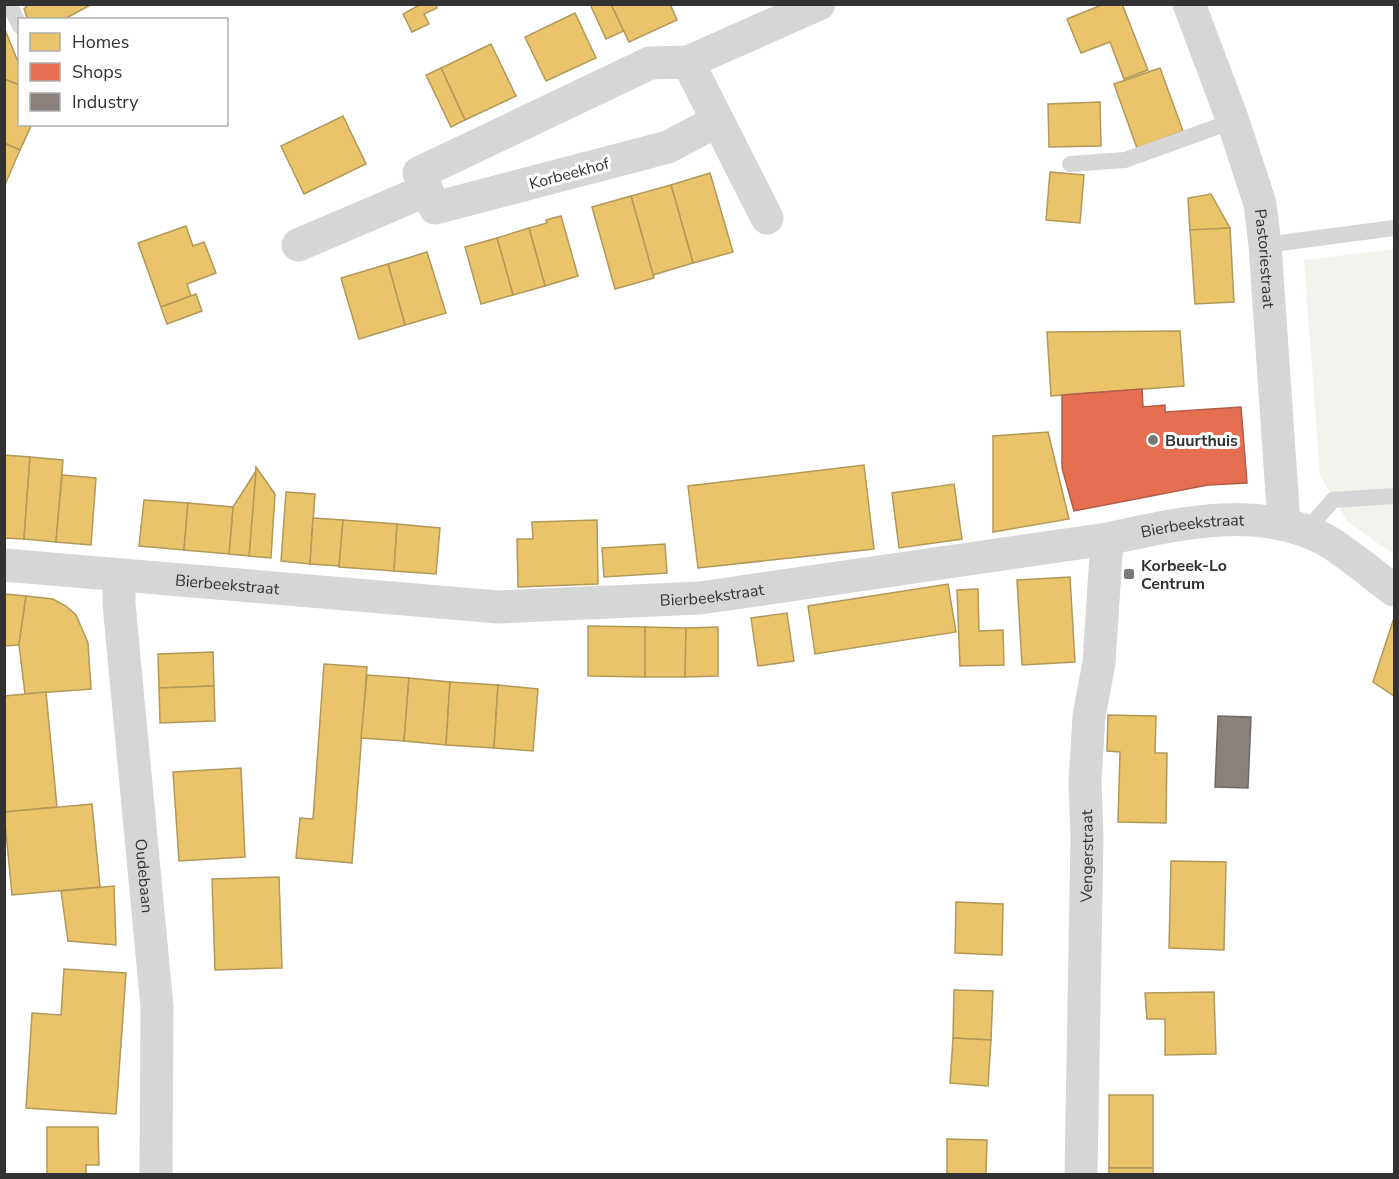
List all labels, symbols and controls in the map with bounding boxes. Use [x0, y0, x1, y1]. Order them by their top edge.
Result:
legend [18, 18, 228, 126]
text: Homes [72, 30, 129, 54]
text: Shops [72, 60, 122, 84]
text: Industry [72, 90, 139, 114]
street label: Korbeekhof [527, 153, 612, 195]
street label: Pastoriestraat [1249, 208, 1279, 309]
place label: Buurthuis [1165, 430, 1238, 452]
marker: Buurthuis [1146, 433, 1160, 447]
street label: Bierbeekstraat [1139, 510, 1245, 544]
place label: Korbeek-Lo Centrum [1141, 555, 1227, 595]
marker: Korbeek-Lo Centrum [1122, 567, 1136, 581]
street label: Bierbeekstraat [174, 570, 280, 600]
street label: Bierbeekstraat [659, 579, 766, 612]
street label: Vengerstraat [1076, 809, 1099, 904]
street label: Oudebaan [129, 838, 158, 914]

